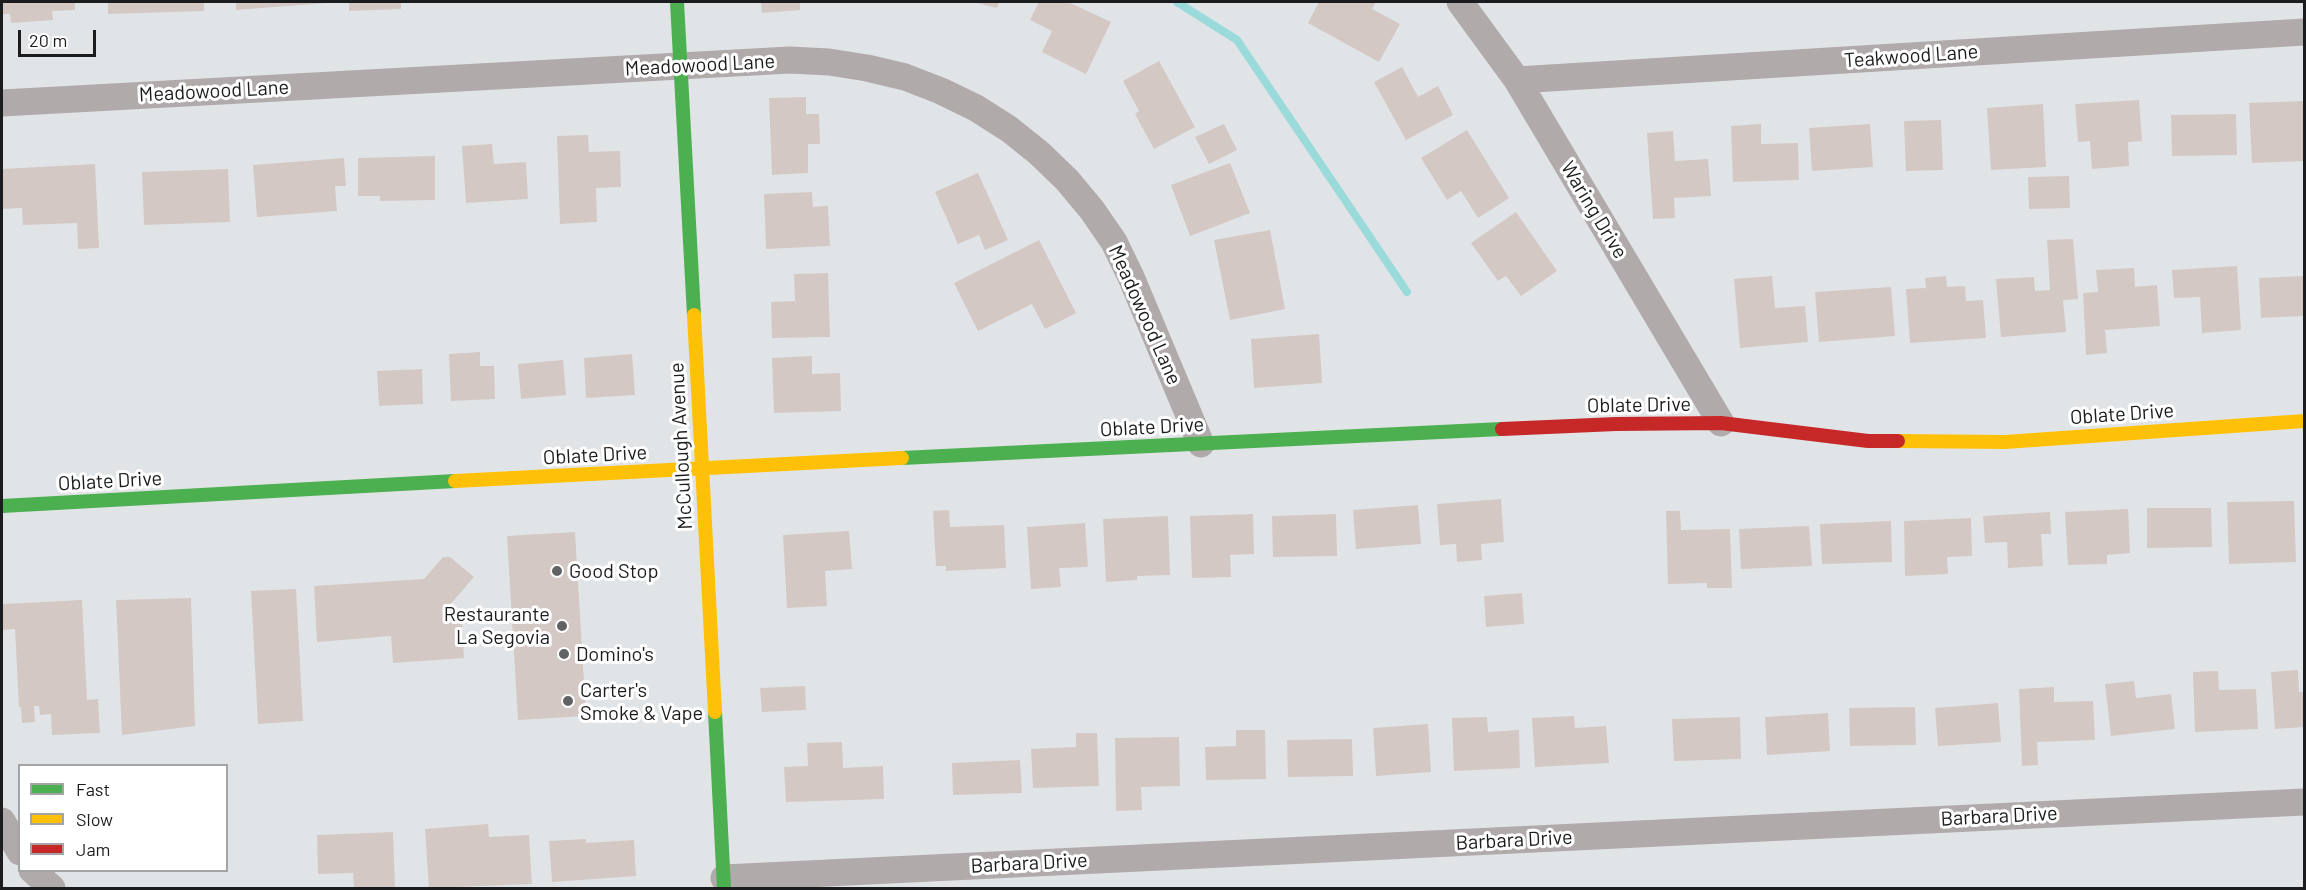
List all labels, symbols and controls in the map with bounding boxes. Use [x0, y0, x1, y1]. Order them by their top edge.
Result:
scale bar [21, 18, 99, 56]
text: 20 m [29, 29, 67, 51]
street label: Teakwood Lane [1843, 39, 1979, 73]
street label: Meadowood Lane [624, 49, 776, 81]
street label: Meadowood Lane [138, 75, 290, 107]
street label: Waring Drive [1556, 157, 1632, 263]
street label: Meadowood Lane [1103, 242, 1187, 388]
street label: McCullough Avenue [665, 362, 697, 530]
street label: Oblate Drive [1587, 392, 1691, 418]
street label: Oblate Drive [2069, 398, 2175, 430]
street label: Oblate Drive [1099, 412, 1205, 442]
street label: Oblate Drive [542, 440, 648, 470]
street label: Oblate Drive [57, 466, 163, 496]
place label: Good Stop [569, 559, 659, 583]
marker: Good Stop [550, 564, 564, 578]
place label: Restaurante La Segovia [444, 602, 550, 649]
marker: Restaurante La Segovia [555, 619, 569, 633]
place label: Domino's [576, 642, 654, 666]
marker: Domino's [557, 647, 571, 661]
place label: Carter's Smoke & Vape [580, 678, 703, 725]
marker: Carter's Smoke & Vape [561, 694, 575, 708]
legend [18, 764, 228, 872]
text: Fast [76, 778, 110, 800]
street label: Barbara Drive [1940, 801, 2058, 831]
text: Slow [76, 808, 113, 830]
street label: Barbara Drive [1455, 825, 1573, 855]
text: Jam [76, 838, 110, 860]
street label: Barbara Drive [970, 848, 1088, 878]

